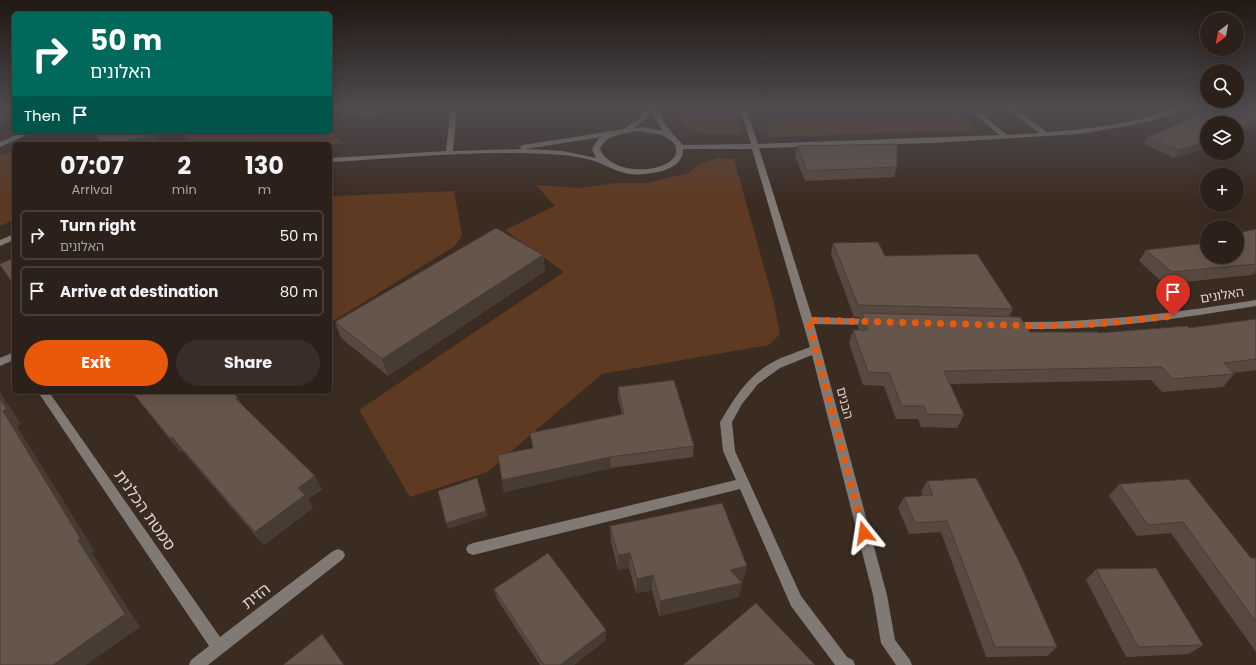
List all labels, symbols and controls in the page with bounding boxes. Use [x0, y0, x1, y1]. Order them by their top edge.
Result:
north arrow [1200, 12, 1244, 56]
map controls [1200, 12, 1244, 264]
text: 50 m [90, 21, 162, 60]
icon: right [24, 28, 76, 80]
text: האלונים [90, 59, 151, 84]
button: search [1200, 64, 1244, 108]
icon: arrive [69, 104, 91, 126]
text: Then [24, 105, 61, 126]
button: layers [1200, 116, 1244, 160]
text: 07:07 [60, 149, 124, 182]
text: 2 [177, 149, 191, 182]
text: 130 [245, 149, 284, 182]
button: + [1200, 168, 1244, 212]
text: Arrival [71, 180, 112, 199]
text: min [172, 180, 197, 199]
text: m [258, 180, 271, 199]
text: Turn right [60, 215, 136, 236]
button: − [1200, 220, 1244, 264]
icon: right [26, 224, 48, 246]
text: 50 m [280, 225, 318, 246]
text: האלונים [60, 237, 104, 256]
pin [1156, 275, 1190, 316]
icon: arrive [26, 280, 48, 302]
text: Arrive at destination [60, 281, 218, 302]
text: 80 m [280, 281, 318, 302]
icon: arrive [1162, 281, 1184, 303]
street label: האלונים [1199, 282, 1245, 308]
button: Exit [24, 340, 168, 386]
button: Share [176, 340, 320, 386]
street label: הבנים [832, 385, 858, 421]
street label: סמטת הכלנית [109, 465, 181, 555]
position arrow [843, 512, 885, 554]
street label: הזית [237, 577, 275, 615]

